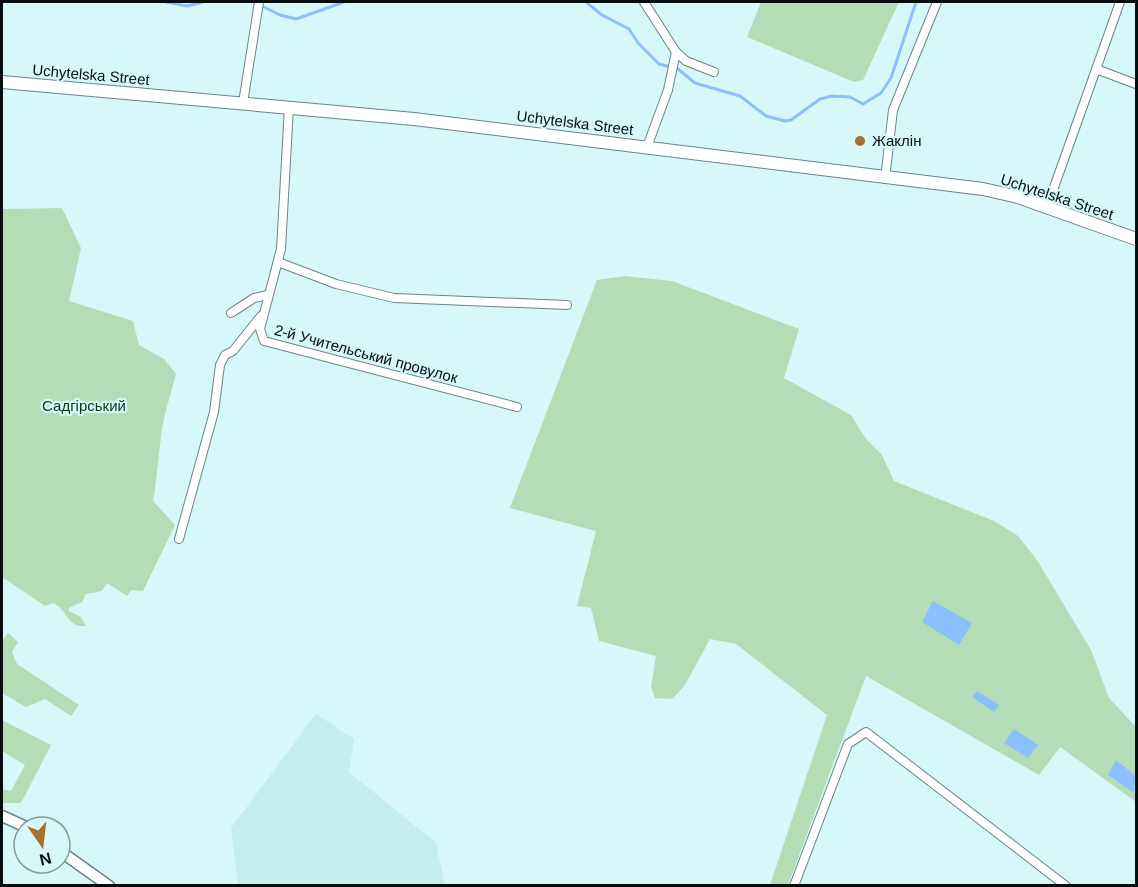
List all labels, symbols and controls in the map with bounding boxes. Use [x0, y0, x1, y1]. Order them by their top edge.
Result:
street label: Uchytelska Street [32, 61, 151, 88]
street label: Uchytelska Street [516, 107, 635, 138]
place label: Жаклін [872, 132, 921, 149]
marker: Жаклін [853, 134, 867, 148]
street label: Uchytelska Street [999, 170, 1116, 223]
street label: 2-й Учительський провулок [273, 321, 460, 386]
park label: Садгірський [42, 397, 126, 414]
north arrow [12, 815, 72, 875]
text: N [38, 849, 53, 869]

